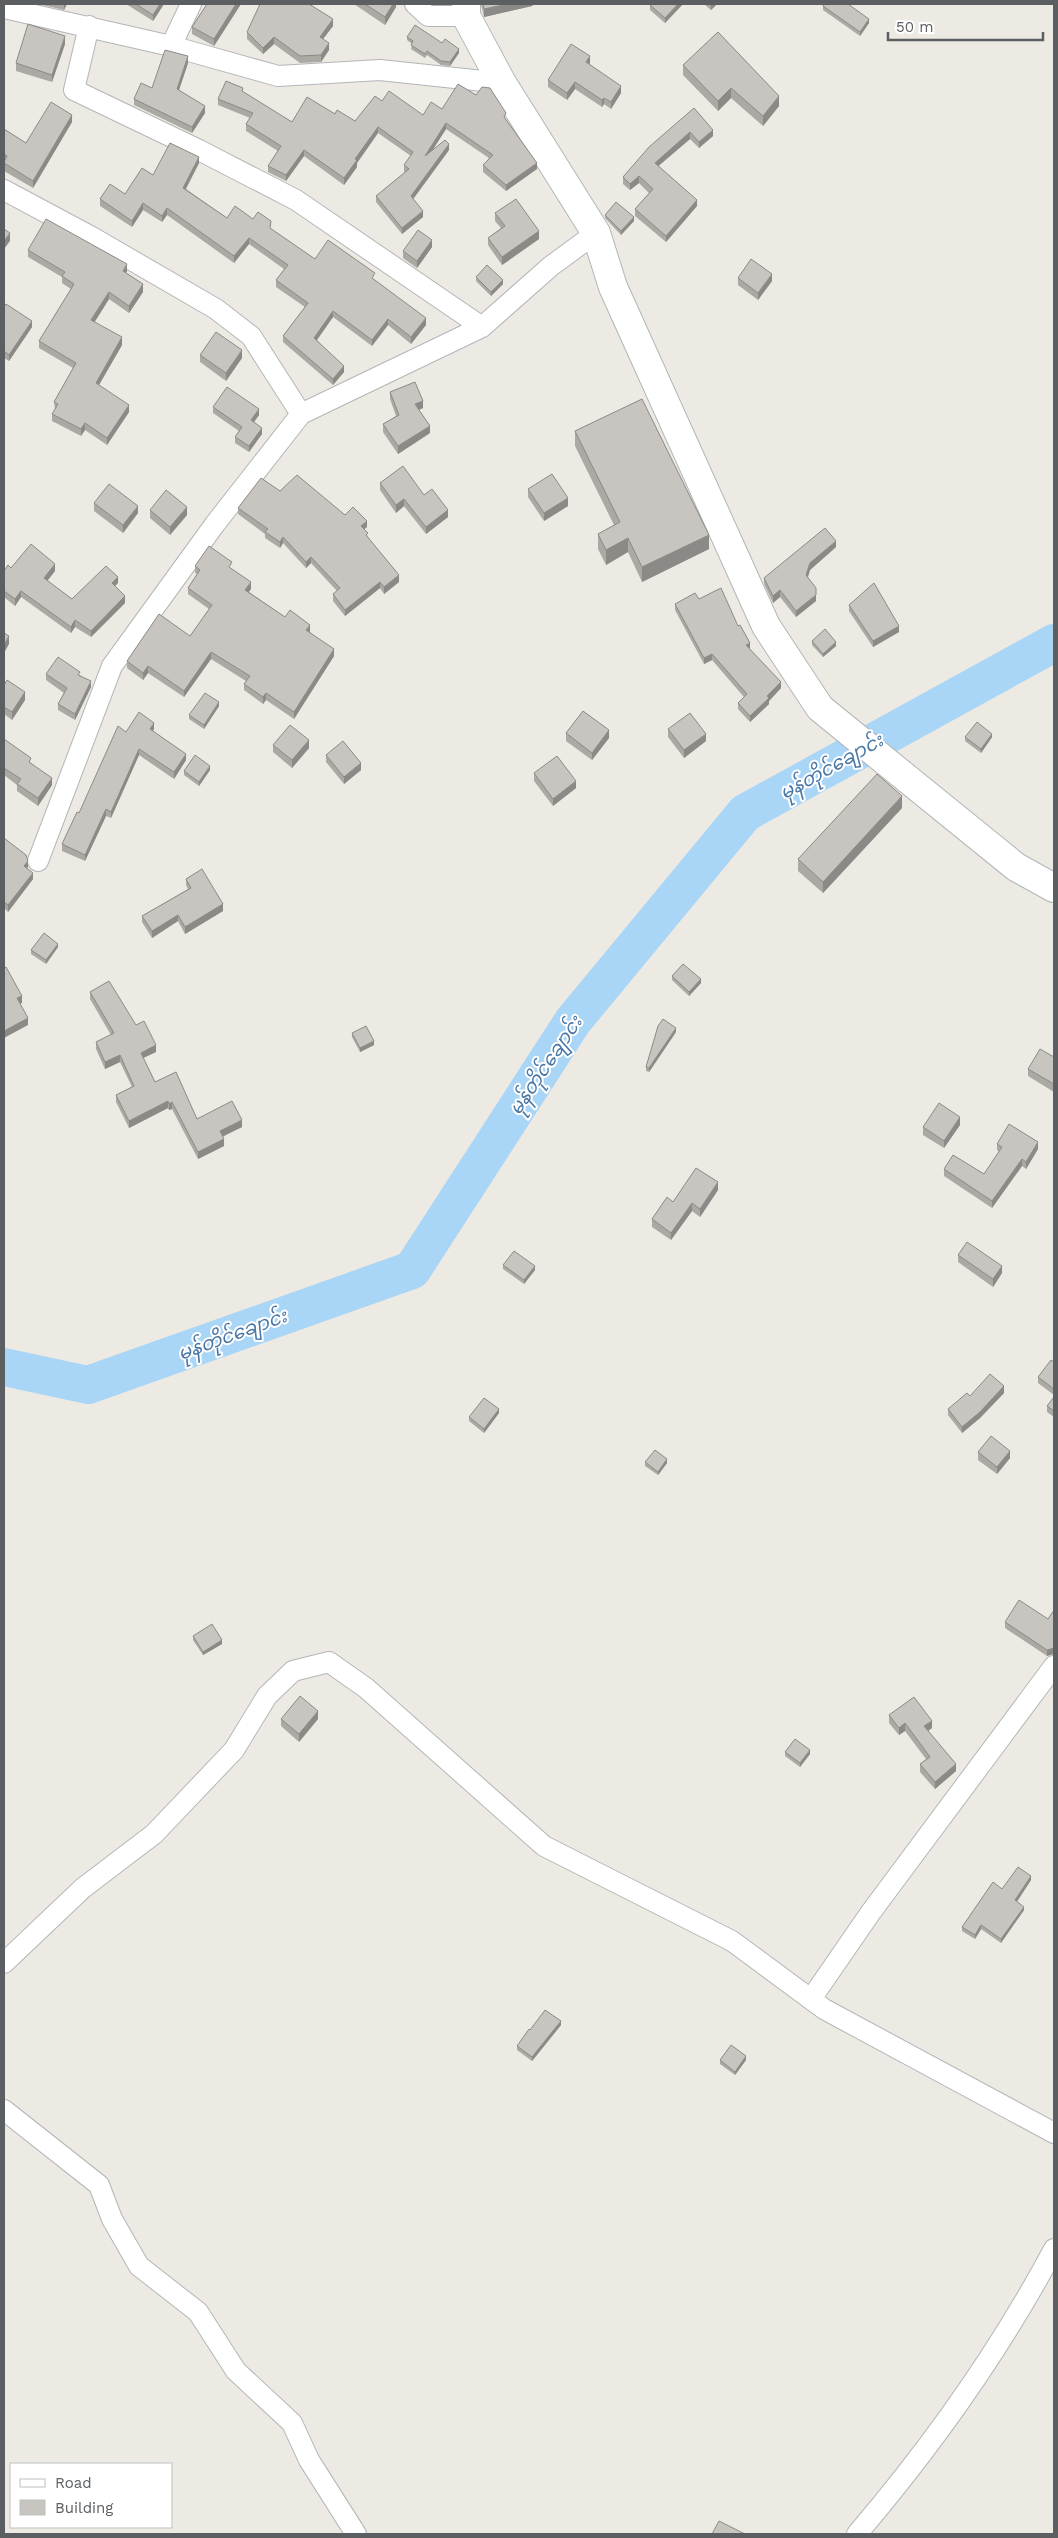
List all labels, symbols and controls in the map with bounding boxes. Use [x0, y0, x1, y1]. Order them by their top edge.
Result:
scale bar [888, 10, 1043, 42]
text: 50 m [896, 18, 933, 36]
water label: မုန်တိုင်ချောင်း [775, 726, 890, 808]
water label: မုန်တိုင်ချောင်း [502, 1009, 591, 1121]
water label: မုန်တိုင်ချောင်း [174, 1302, 293, 1369]
legend [10, 2463, 172, 2528]
text: Road [55, 2474, 92, 2492]
text: Building [55, 2499, 113, 2517]

